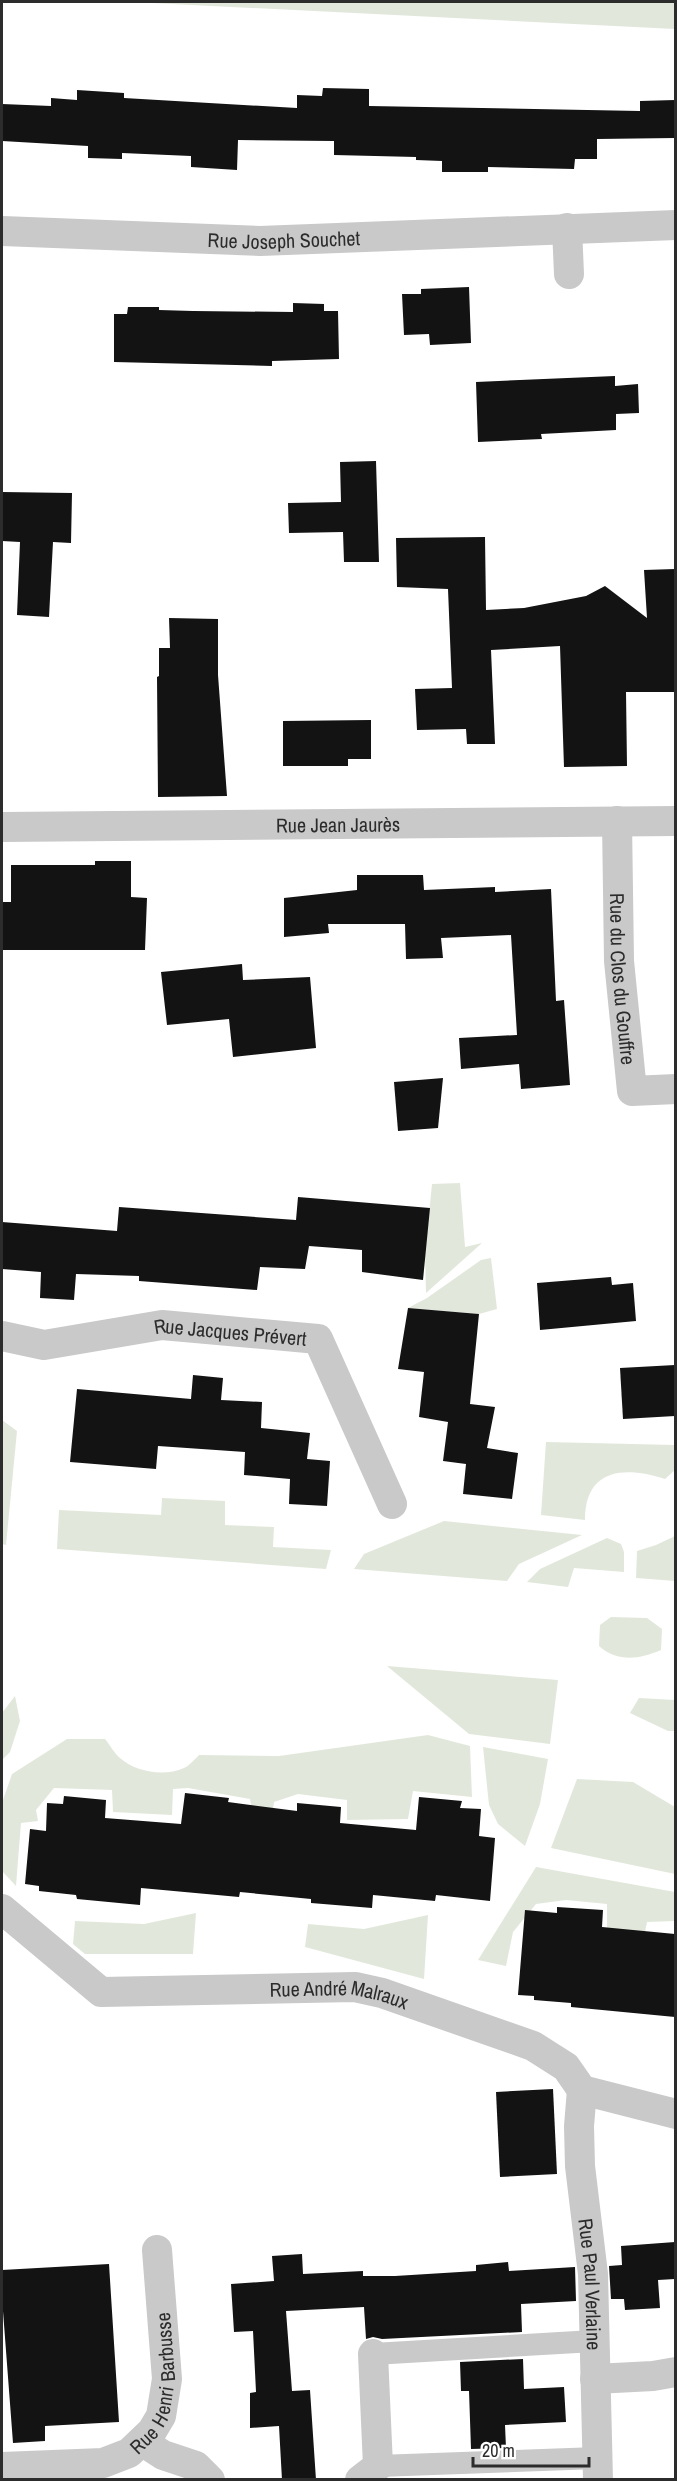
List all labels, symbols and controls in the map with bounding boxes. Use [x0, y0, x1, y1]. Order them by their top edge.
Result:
street label: Rue Joseph Souchet [207, 224, 361, 255]
street label: Rue Jean Jaurès [276, 810, 400, 838]
street label: Rue du Clos du Gouffre [605, 893, 643, 1066]
street label: Rue Jacques Prévert [152, 1311, 308, 1351]
street label: Rue André Malraux [269, 1973, 413, 2015]
street label: Rue Paul Verlaine [573, 2217, 608, 2351]
street label: Rue Henri Barbusse [123, 2312, 181, 2459]
scale bar [473, 2430, 588, 2468]
text: 20 m [482, 2438, 515, 2463]

